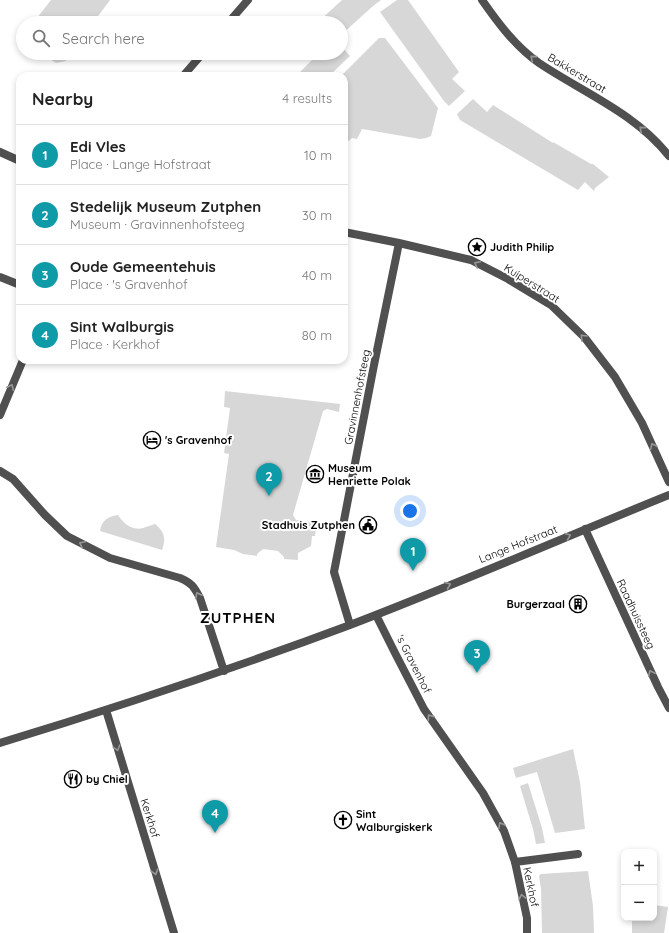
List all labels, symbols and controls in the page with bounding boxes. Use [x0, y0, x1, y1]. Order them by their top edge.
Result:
search box [16, 16, 348, 60]
icon: search [30, 27, 52, 49]
text: Search here [62, 29, 145, 48]
street label: Bakkerstraat [545, 50, 609, 96]
one-way arrow [530, 55, 538, 62]
text: Nearby [32, 88, 93, 109]
text: 4 results [282, 90, 332, 106]
one-way arrow [639, 126, 646, 133]
text: Edi Vles [70, 137, 126, 156]
text: 1 [42, 147, 48, 163]
text: 10 m [304, 147, 332, 163]
text: Place · Lange Hofstraat [70, 156, 211, 172]
text: Stedelijk Museum Zutphen [70, 197, 261, 216]
text: 2 [41, 207, 49, 223]
text: 30 m [302, 207, 332, 223]
text: Museum · Gravinnenhofsteeg [70, 216, 245, 232]
place icon: Judith Philip [467, 237, 487, 257]
place label: Judith Philip [490, 240, 554, 254]
text: Oude Gemeentehuis [70, 257, 216, 276]
street label: Kuiperstraat [501, 260, 563, 306]
one-way arrow [474, 261, 482, 268]
text: 3 [42, 267, 48, 283]
text: 40 m [302, 267, 332, 283]
text: Place · 's Gravenhof [70, 276, 188, 292]
text: Sint Walburgis [70, 317, 174, 336]
text: 4 [41, 327, 49, 343]
text: 80 m [302, 327, 332, 343]
one-way arrow [581, 334, 588, 342]
text: Place · Kerkhof [70, 336, 160, 352]
street label: Gravinnenhofsteeg [341, 348, 373, 446]
one-way arrow [6, 384, 14, 391]
hotel icon: 's Gravenhof [142, 430, 162, 450]
place label: 's Gravenhof [165, 433, 232, 447]
one-way arrow [650, 443, 658, 451]
place label: Museum Henriette Polak [328, 461, 411, 488]
pin: 2 [256, 463, 282, 496]
museum icon: Museum Henriette Polak [305, 464, 325, 484]
your location [400, 501, 420, 521]
public building icon: Stadhuis Zutphen [358, 515, 378, 535]
place label: Stadhuis Zutphen [262, 518, 355, 532]
street label: Lange Hofstraat [477, 522, 560, 566]
one-way arrow [565, 532, 572, 540]
pin: 1 [400, 538, 426, 571]
one-way arrow [78, 541, 86, 548]
street label: Raadhuissteeg [614, 577, 658, 651]
one-way arrow [444, 582, 451, 590]
one-way arrow [195, 591, 203, 599]
building icon: Burgerzaal [568, 594, 588, 614]
place label: Burgerzaal [506, 597, 565, 611]
district label: ZUTPHEN [200, 608, 276, 627]
street label: 's Gravenhof [393, 632, 435, 696]
pin: 3 [464, 640, 490, 673]
one-way arrow [648, 670, 656, 677]
one-way arrow [427, 714, 435, 721]
one-way arrow [112, 744, 121, 751]
restaurant icon: by Chiel [63, 769, 83, 789]
place label: by Chiel [86, 772, 128, 786]
street label: Kerkhof [137, 797, 163, 839]
pin: 4 [202, 800, 228, 833]
place label: Sint Walburgiskerk [356, 807, 433, 834]
church icon: Sint Walburgiskerk [333, 810, 353, 830]
one-way arrow [499, 822, 506, 829]
map controls [621, 849, 657, 921]
button: + [621, 849, 657, 885]
street label: Kerkhof [520, 866, 542, 908]
one-way arrow [150, 868, 159, 875]
button: − [621, 885, 657, 921]
one-way arrow [519, 894, 527, 900]

